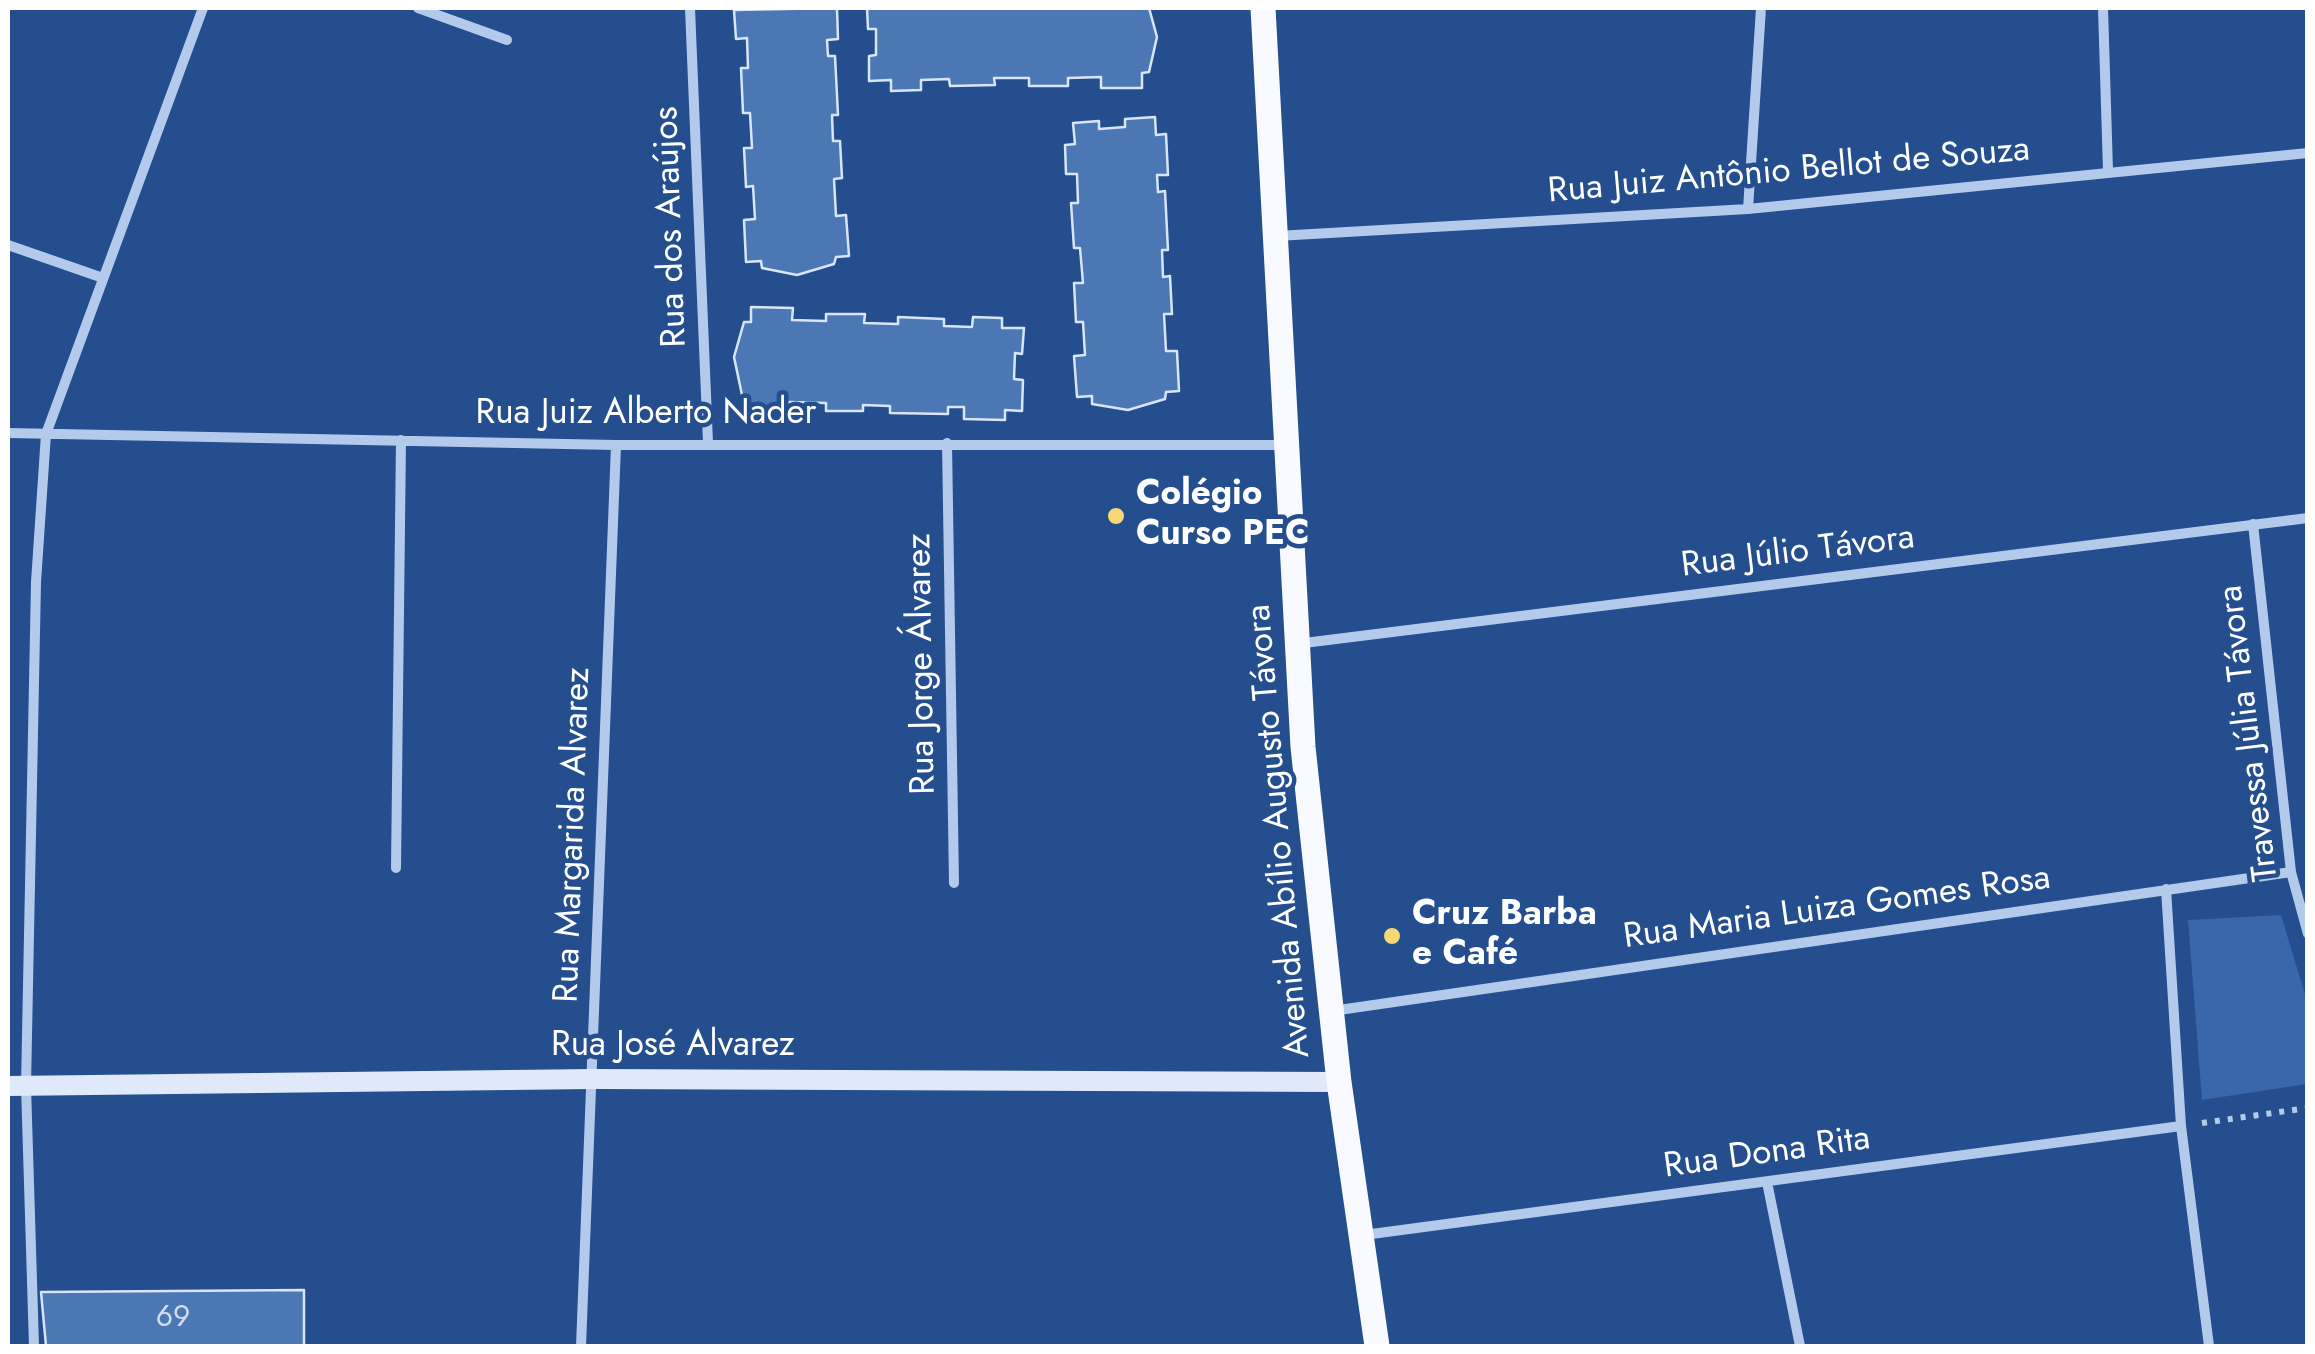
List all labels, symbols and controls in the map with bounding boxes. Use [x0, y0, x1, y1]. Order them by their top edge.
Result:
street label: Rua dos Araújos [647, 106, 697, 348]
street label: Rua Juiz Antônio Bellot de Souza [1546, 130, 2032, 214]
street label: Rua Juiz Alberto Nader [476, 394, 816, 436]
place label: Colégio Curso PEC [1136, 475, 1310, 557]
marker: Colégio Curso PEC [1105, 505, 1127, 527]
street label: Rua Júlio Távora [1679, 518, 1917, 588]
street label: Rua Jorge Álvarez [900, 533, 946, 795]
street label: Travessa Júlia Távora [2211, 583, 2289, 883]
street label: Avenida Abílio Augusto Távora [1239, 603, 1321, 1059]
street label: Rua Margarida Alvarez [547, 667, 601, 1003]
street label: Rua Maria Luiza Gomes Rosa [1621, 858, 2053, 960]
place label: Cruz Barba e Café [1412, 895, 1597, 977]
marker: Cruz Barba e Café [1381, 925, 1403, 947]
street label: Rua José Alvarez [551, 1026, 795, 1068]
street label: Rua Dona Rita [1661, 1119, 1873, 1189]
house number: 69 [156, 1301, 190, 1337]

